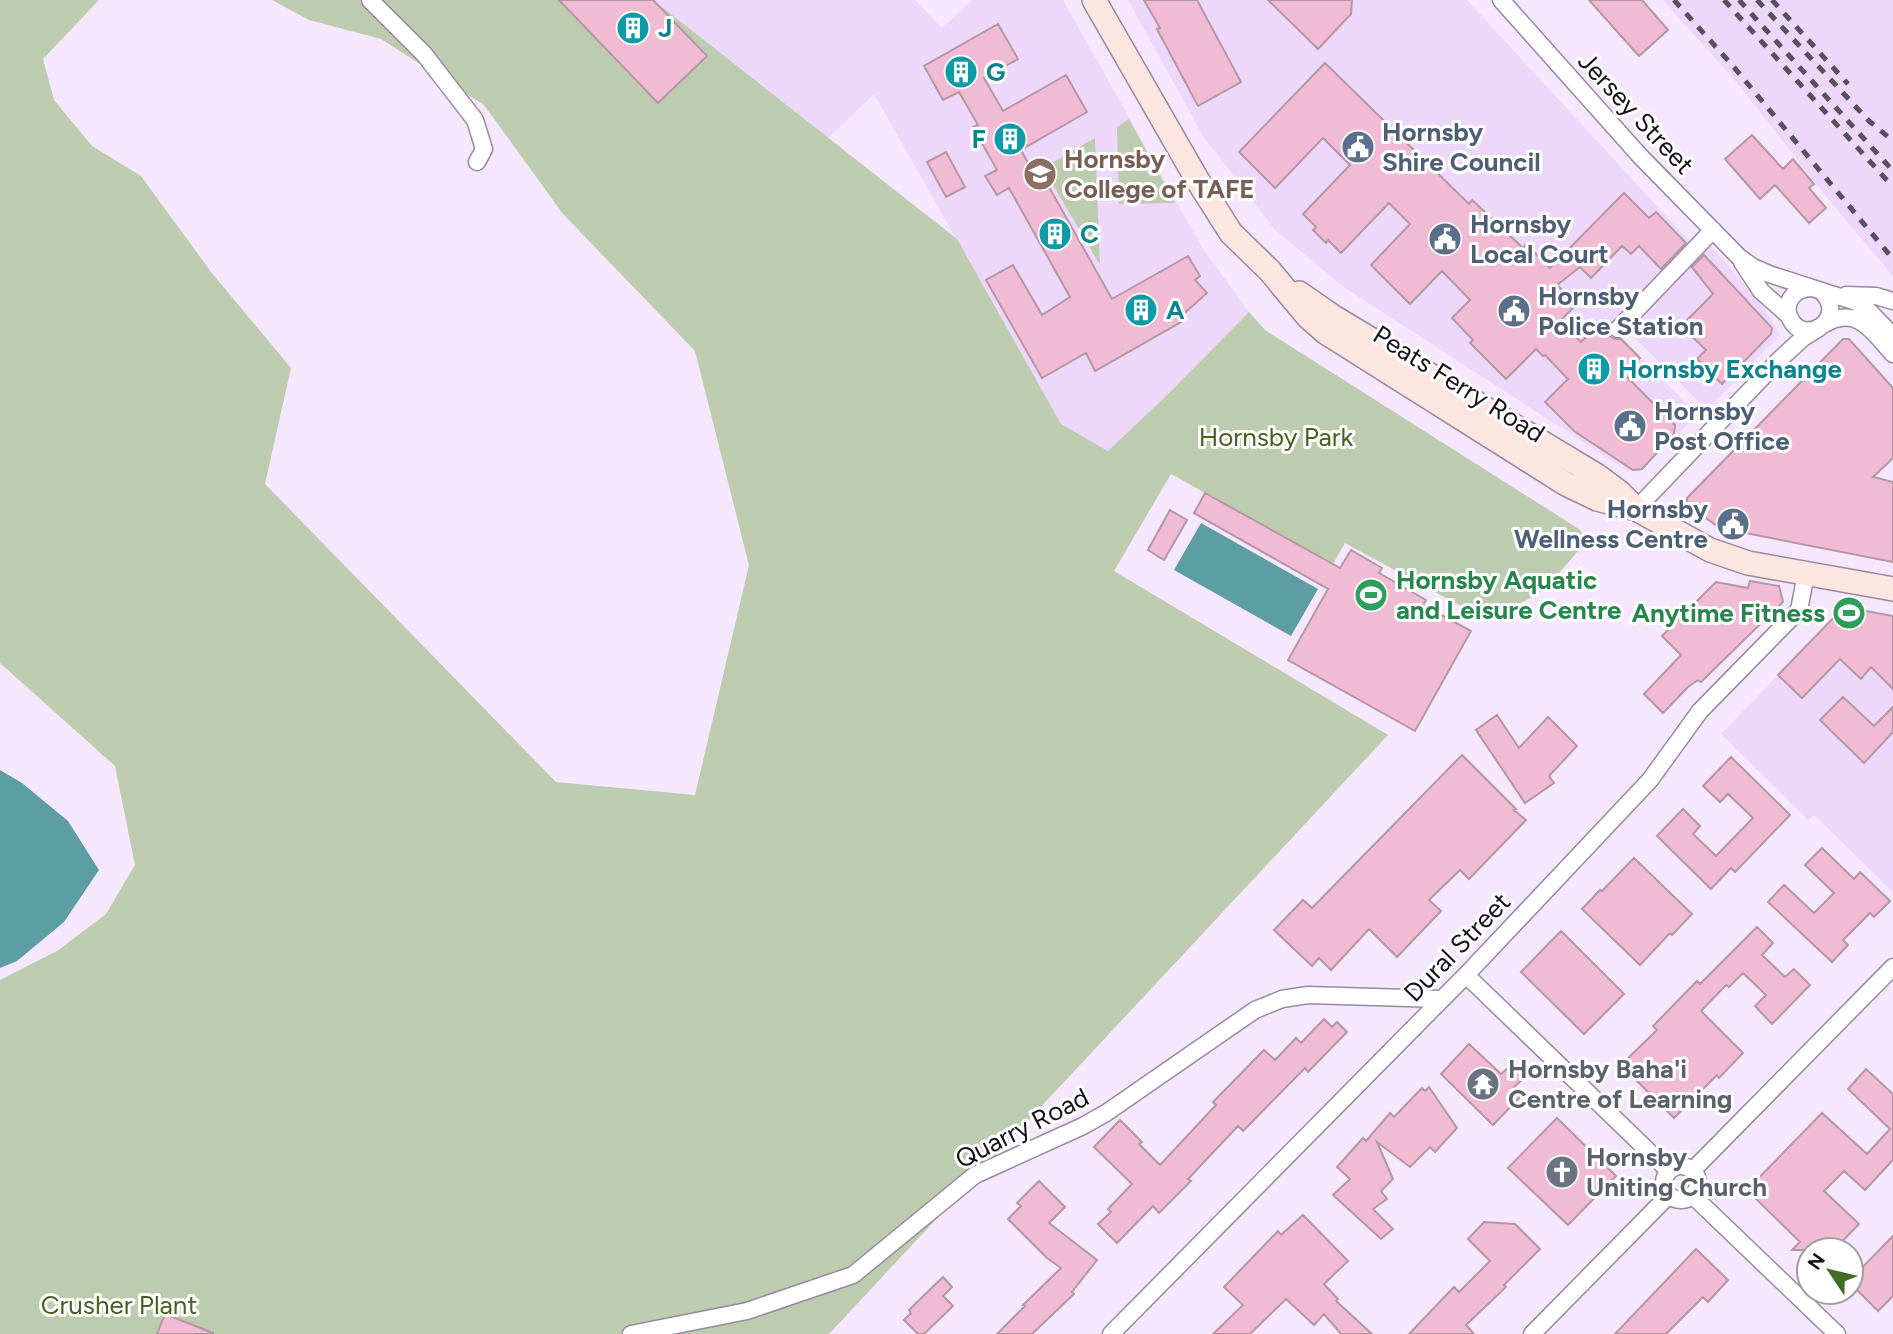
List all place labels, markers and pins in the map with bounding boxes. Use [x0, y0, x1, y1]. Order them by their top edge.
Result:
building icon: J [614, 9, 652, 47]
place label: J [658, 12, 672, 44]
building icon: G [942, 53, 980, 91]
place label: G [986, 56, 1005, 88]
place label: Hornsby Shire Council [1382, 116, 1541, 178]
building icon: F [991, 120, 1029, 158]
place label: F [972, 123, 986, 155]
public building icon: Hornsby Shire Council [1339, 128, 1377, 166]
place label: Hornsby College of TAFE [1064, 143, 1255, 205]
school or university icon: Hornsby College of TAFE [1021, 155, 1059, 193]
place label: Hornsby Local Court [1470, 208, 1609, 270]
building icon: C [1036, 215, 1074, 253]
place label: C [1080, 218, 1099, 250]
public building icon: Hornsby Local Court [1426, 220, 1464, 258]
place label: Hornsby Police Station [1538, 280, 1704, 342]
building icon: A [1122, 291, 1160, 329]
public building icon: Hornsby Police Station [1495, 292, 1533, 330]
place label: A [1166, 294, 1185, 326]
building icon: Hornsby Exchange [1575, 350, 1613, 388]
place label: Hornsby Exchange [1618, 353, 1842, 385]
place label: Hornsby Post Office [1654, 395, 1790, 457]
public building icon: Hornsby Post Office [1611, 407, 1649, 445]
place label: Hornsby Wellness Centre [1514, 493, 1708, 555]
public building icon: Hornsby Wellness Centre [1714, 505, 1752, 543]
place label: Hornsby Aquatic and Leisure Centre [1396, 564, 1622, 626]
sports icon: Hornsby Aquatic and Leisure Centre [1352, 576, 1390, 614]
sports icon: Anytime Fitness [1830, 594, 1868, 632]
place label: Anytime Fitness [1631, 597, 1825, 629]
place label: Hornsby Baha'i Centre of Learning [1508, 1053, 1732, 1115]
temple icon: Hornsby Baha'i Centre of Learning [1464, 1065, 1502, 1103]
place label: Hornsby Uniting Church [1586, 1141, 1767, 1203]
church icon: Hornsby Uniting Church [1543, 1153, 1581, 1191]

